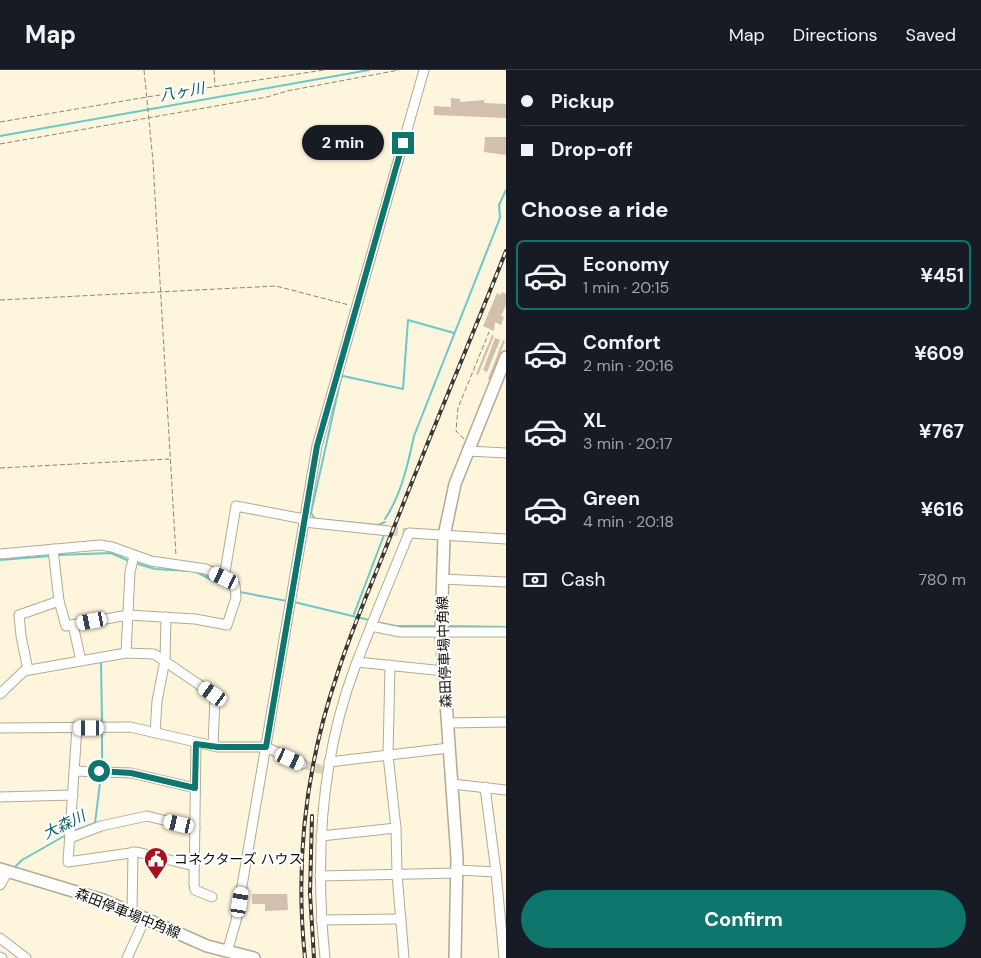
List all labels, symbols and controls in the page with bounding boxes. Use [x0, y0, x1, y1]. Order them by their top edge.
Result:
text: Map [25, 19, 76, 50]
text: Map [729, 23, 765, 47]
text: Directions [793, 23, 878, 47]
text: Saved [906, 23, 956, 47]
water label: 八ヶ川 [158, 78, 208, 106]
text: Pickup [551, 89, 615, 114]
callout: 2 min [303, 126, 386, 160]
text: 2 min [322, 132, 364, 153]
route end [392, 132, 414, 154]
text: Drop-off [551, 137, 633, 162]
text: Choose a ride [521, 195, 669, 224]
text: Economy [583, 252, 670, 277]
icon: car [523, 253, 568, 298]
text: ¥451 [921, 263, 964, 288]
text: 1 min · 20:15 [583, 277, 669, 298]
text: Comfort [583, 330, 661, 355]
icon: car [523, 331, 568, 376]
text: ¥609 [914, 341, 964, 366]
text: 2 min · 20:16 [583, 355, 674, 376]
text: XL [583, 408, 606, 433]
icon: car [523, 409, 568, 454]
text: ¥767 [919, 419, 964, 444]
text: 3 min · 20:17 [583, 433, 672, 454]
text: Green [583, 486, 640, 511]
icon: car [523, 487, 568, 532]
text: ¥616 [921, 497, 964, 522]
text: 4 min · 20:18 [583, 511, 674, 532]
car [207, 565, 240, 591]
icon: cash [521, 566, 549, 594]
text: Cash [561, 567, 605, 592]
text: 780 m [919, 569, 966, 590]
street label: 森田停車場中角線 [433, 596, 455, 708]
car [75, 611, 108, 631]
car [196, 679, 229, 709]
car [74, 721, 104, 736]
car [273, 746, 306, 772]
route start [88, 760, 110, 782]
water label: 大森川 [39, 805, 90, 844]
car [162, 813, 195, 835]
public building icon: コネクターズ ハウス [143, 846, 169, 880]
place label: コネクターズ ハウス [174, 850, 302, 868]
street label: 森田停車場中角線 [73, 884, 183, 942]
car [230, 886, 249, 918]
button: Confirm [521, 890, 966, 948]

